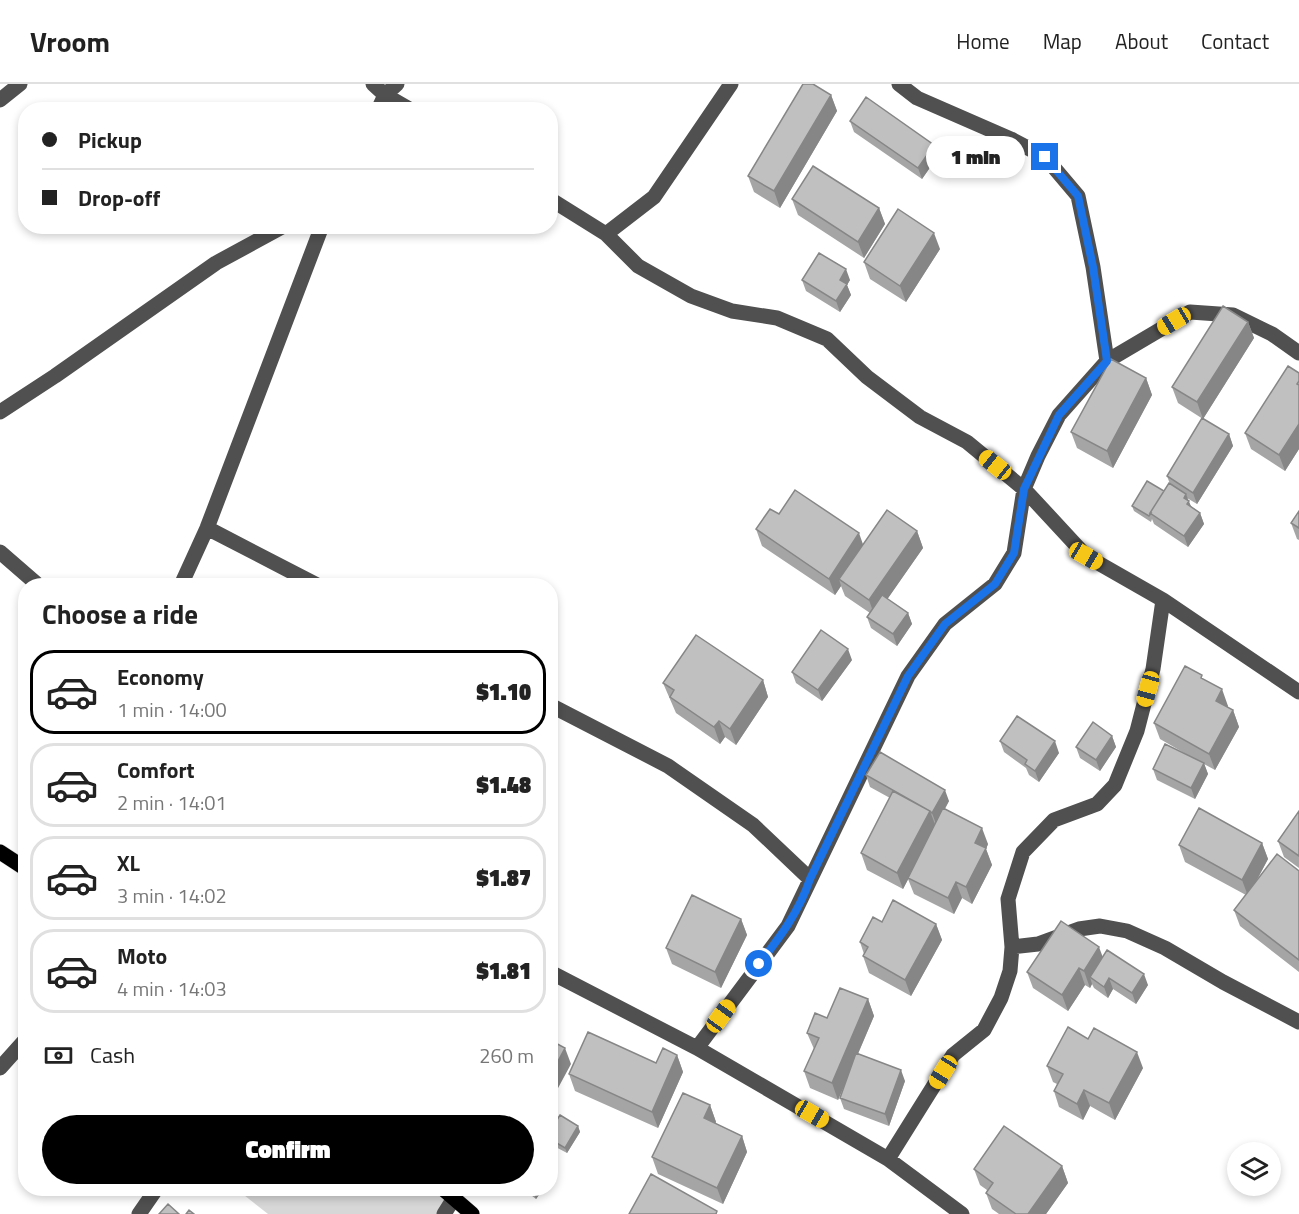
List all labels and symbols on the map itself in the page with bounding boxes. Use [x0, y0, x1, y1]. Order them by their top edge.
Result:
callout: 1 min [925, 136, 1024, 178]
route end [1031, 143, 1058, 170]
car [1154, 304, 1194, 338]
car [975, 447, 1015, 483]
car [1066, 539, 1106, 573]
car [1135, 669, 1161, 709]
route start [745, 950, 772, 977]
car [703, 996, 739, 1036]
car [926, 1052, 960, 1092]
car [792, 1097, 832, 1131]

